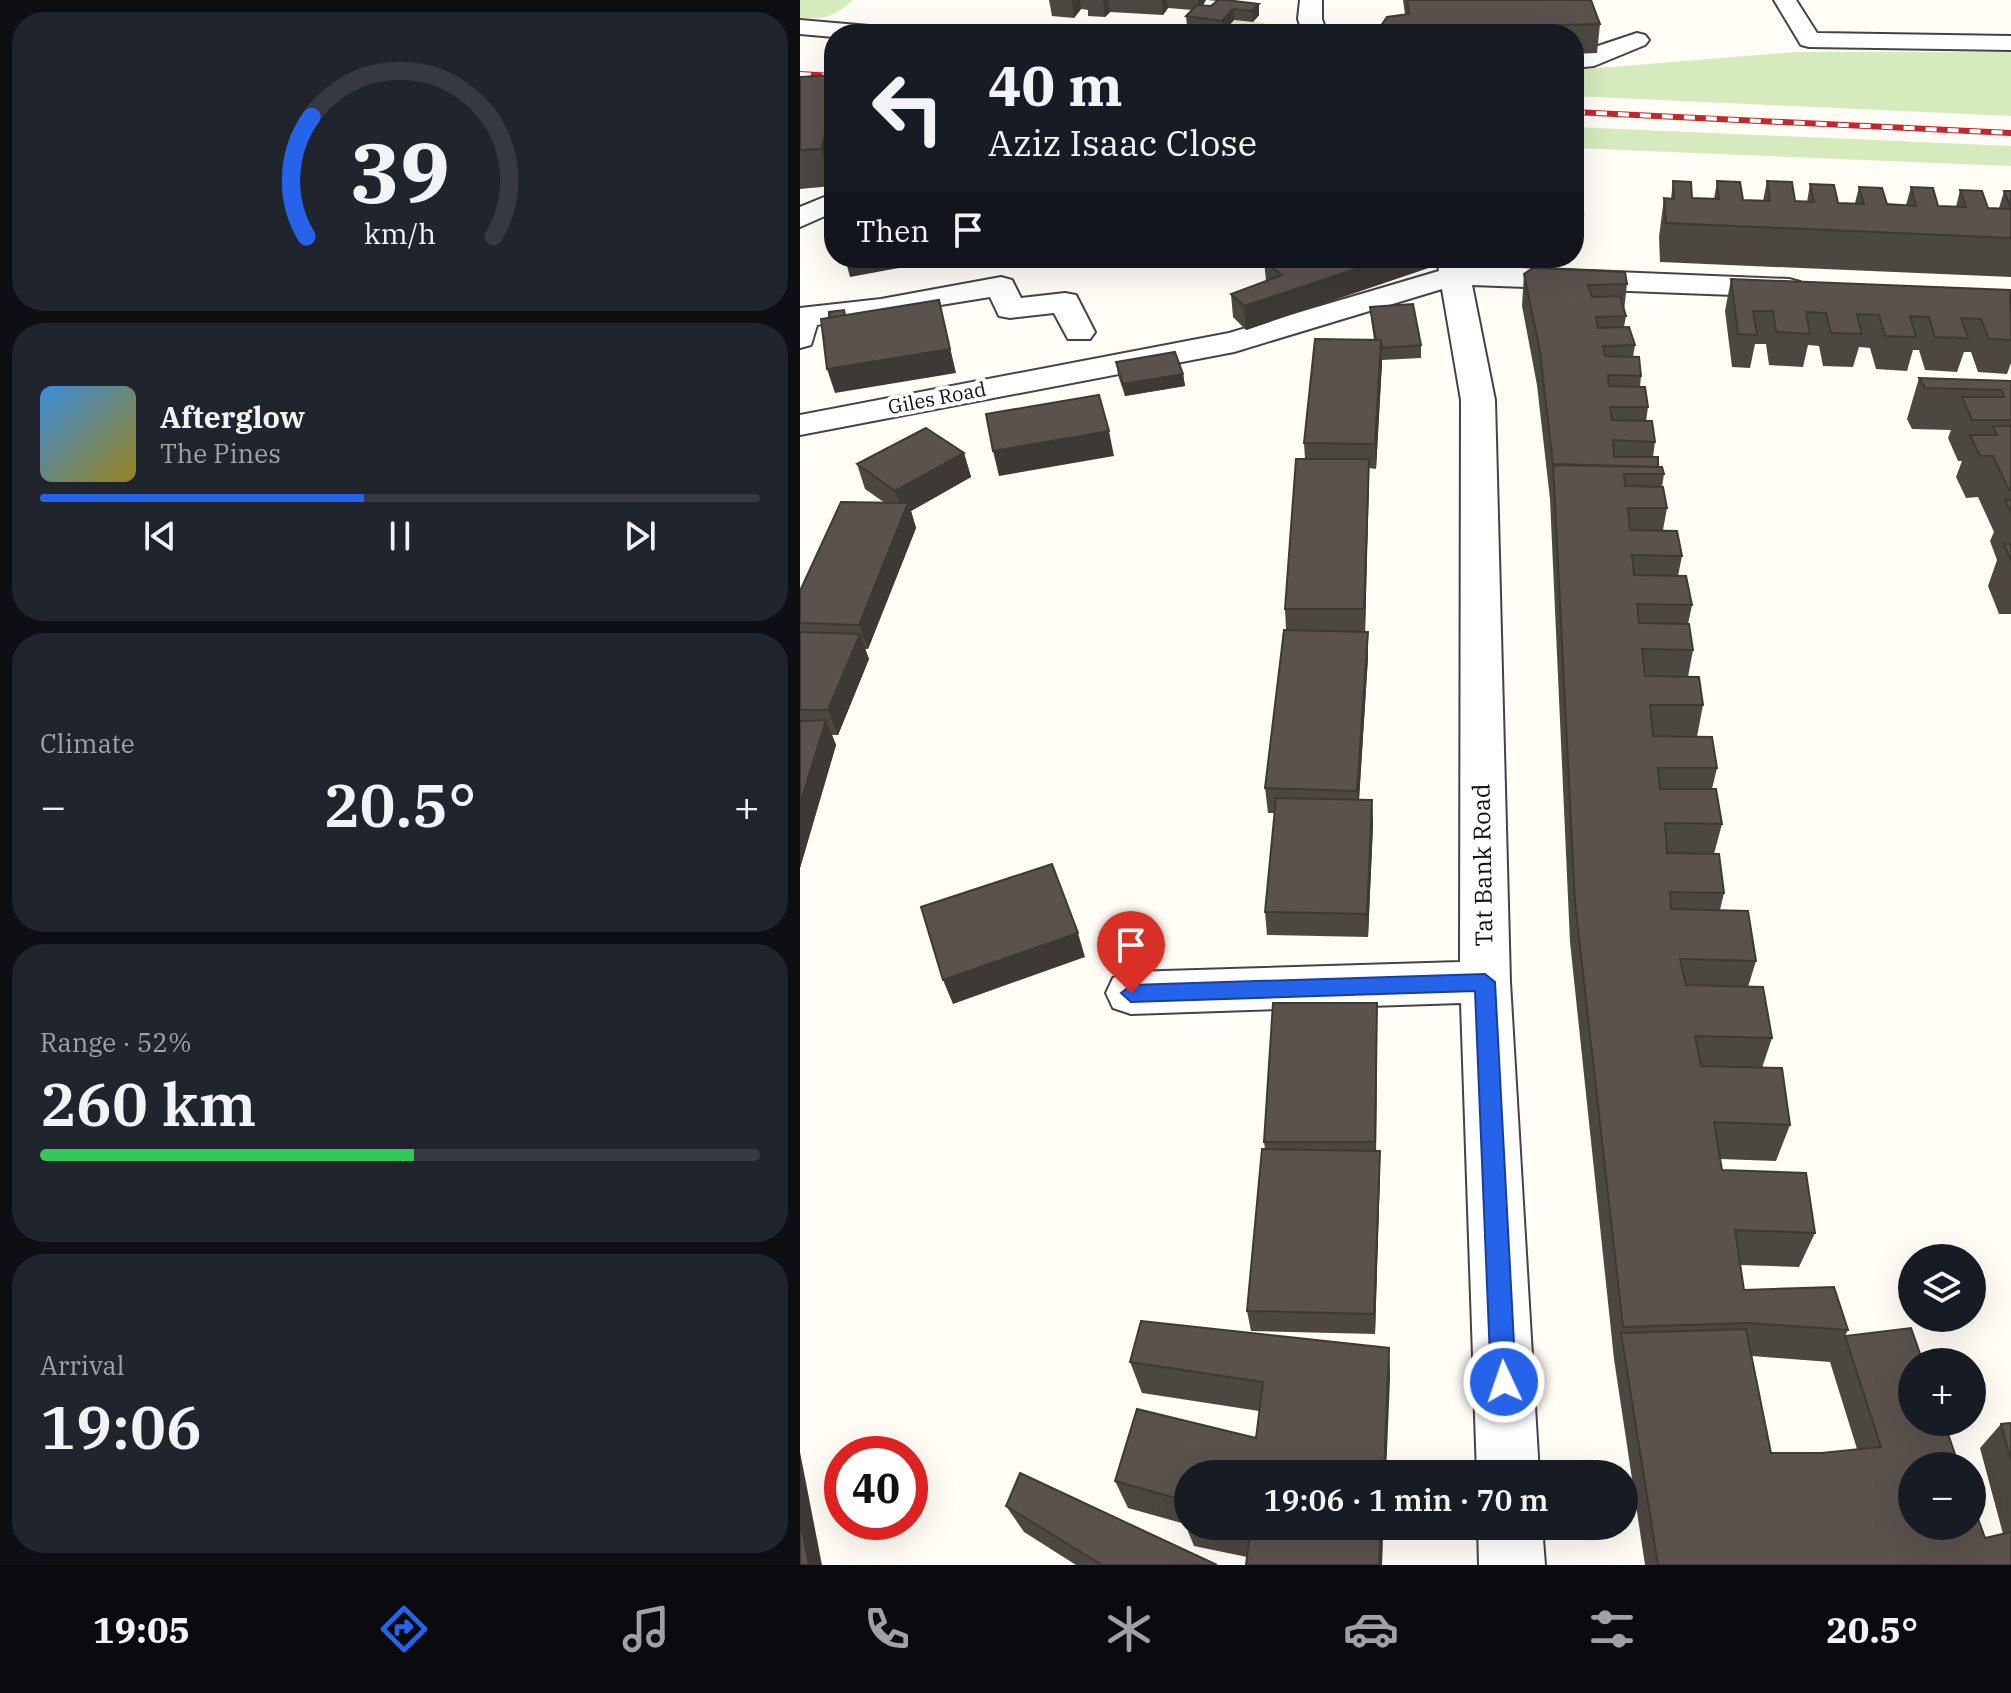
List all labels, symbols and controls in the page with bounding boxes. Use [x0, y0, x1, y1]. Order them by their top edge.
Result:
text: 40 m [988, 49, 1123, 121]
icon: left [856, 56, 960, 160]
text: 39 [350, 118, 450, 226]
text: Aziz Isaac Close [988, 119, 1257, 166]
icon: arrive [946, 208, 990, 252]
text: Then [856, 211, 930, 250]
text: km/h [364, 215, 436, 252]
street label: Giles Road [885, 375, 988, 420]
text: Afterglow [160, 397, 305, 436]
text: The Pines [160, 436, 281, 470]
icon: previous [138, 514, 182, 558]
icon: pause [378, 514, 422, 558]
icon: next [618, 514, 662, 558]
text: Climate [40, 726, 135, 760]
text: 20.5° [324, 765, 476, 844]
text: − [40, 777, 66, 834]
text: + [734, 777, 760, 834]
street label: Tat Bank Road [1465, 783, 1499, 947]
pin [1097, 911, 1165, 993]
icon: arrive [1109, 923, 1153, 967]
text: Range · 52% [40, 1025, 192, 1059]
text: 260 km [40, 1064, 256, 1143]
map controls [1898, 1244, 1986, 1540]
button: layers [1898, 1244, 1986, 1332]
position arrow [1462, 1340, 1546, 1424]
text: Arrival [40, 1348, 125, 1382]
button: + [1898, 1348, 1986, 1436]
text: 19:06 [40, 1387, 202, 1466]
speed limit sign: 40 [824, 1436, 928, 1540]
button: − [1898, 1452, 1986, 1540]
text: 19:06 · 1 min · 70 m [1264, 1480, 1548, 1519]
icon: directions [376, 1601, 432, 1657]
icon: music [618, 1601, 674, 1657]
icon: phone [859, 1601, 915, 1657]
icon: climate [1101, 1601, 1157, 1657]
icon: car [1343, 1601, 1399, 1657]
icon: filters [1584, 1601, 1640, 1657]
text: 19:05 [93, 1606, 190, 1653]
text: 20.5° [1826, 1606, 1918, 1653]

